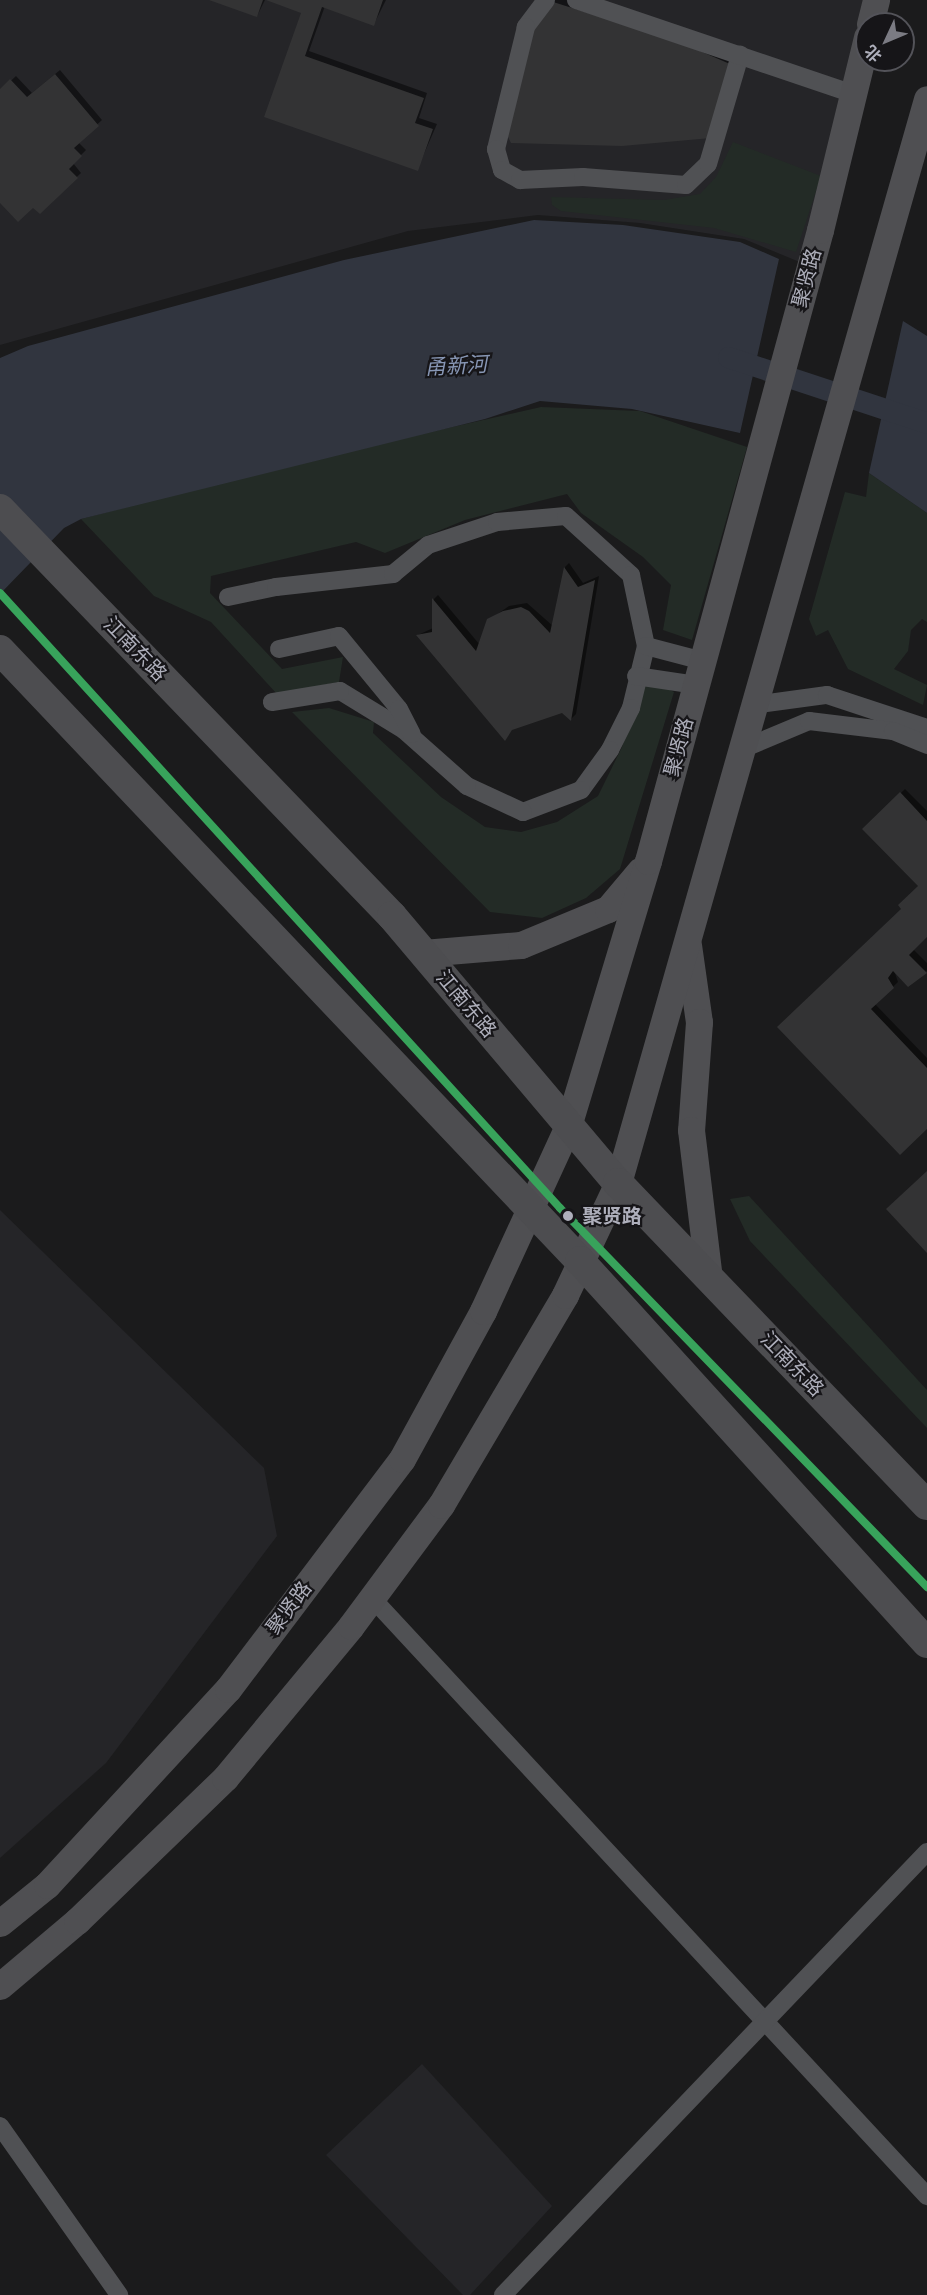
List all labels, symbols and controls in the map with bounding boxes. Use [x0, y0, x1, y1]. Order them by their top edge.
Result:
north arrow [855, 12, 915, 72]
text: 北 [861, 42, 885, 65]
street label: 聚贤路 [788, 246, 826, 310]
water label: 甬新河 [424, 352, 488, 380]
street label: 江南东路 [99, 612, 171, 686]
street label: 聚贤路 [660, 715, 698, 779]
street label: 江南东路 [431, 966, 501, 1042]
place label: 聚贤路 [582, 1204, 642, 1228]
marker: 聚贤路 [559, 1207, 577, 1225]
street label: 江南东路 [756, 1327, 828, 1401]
street label: 聚贤路 [261, 1577, 317, 1639]

